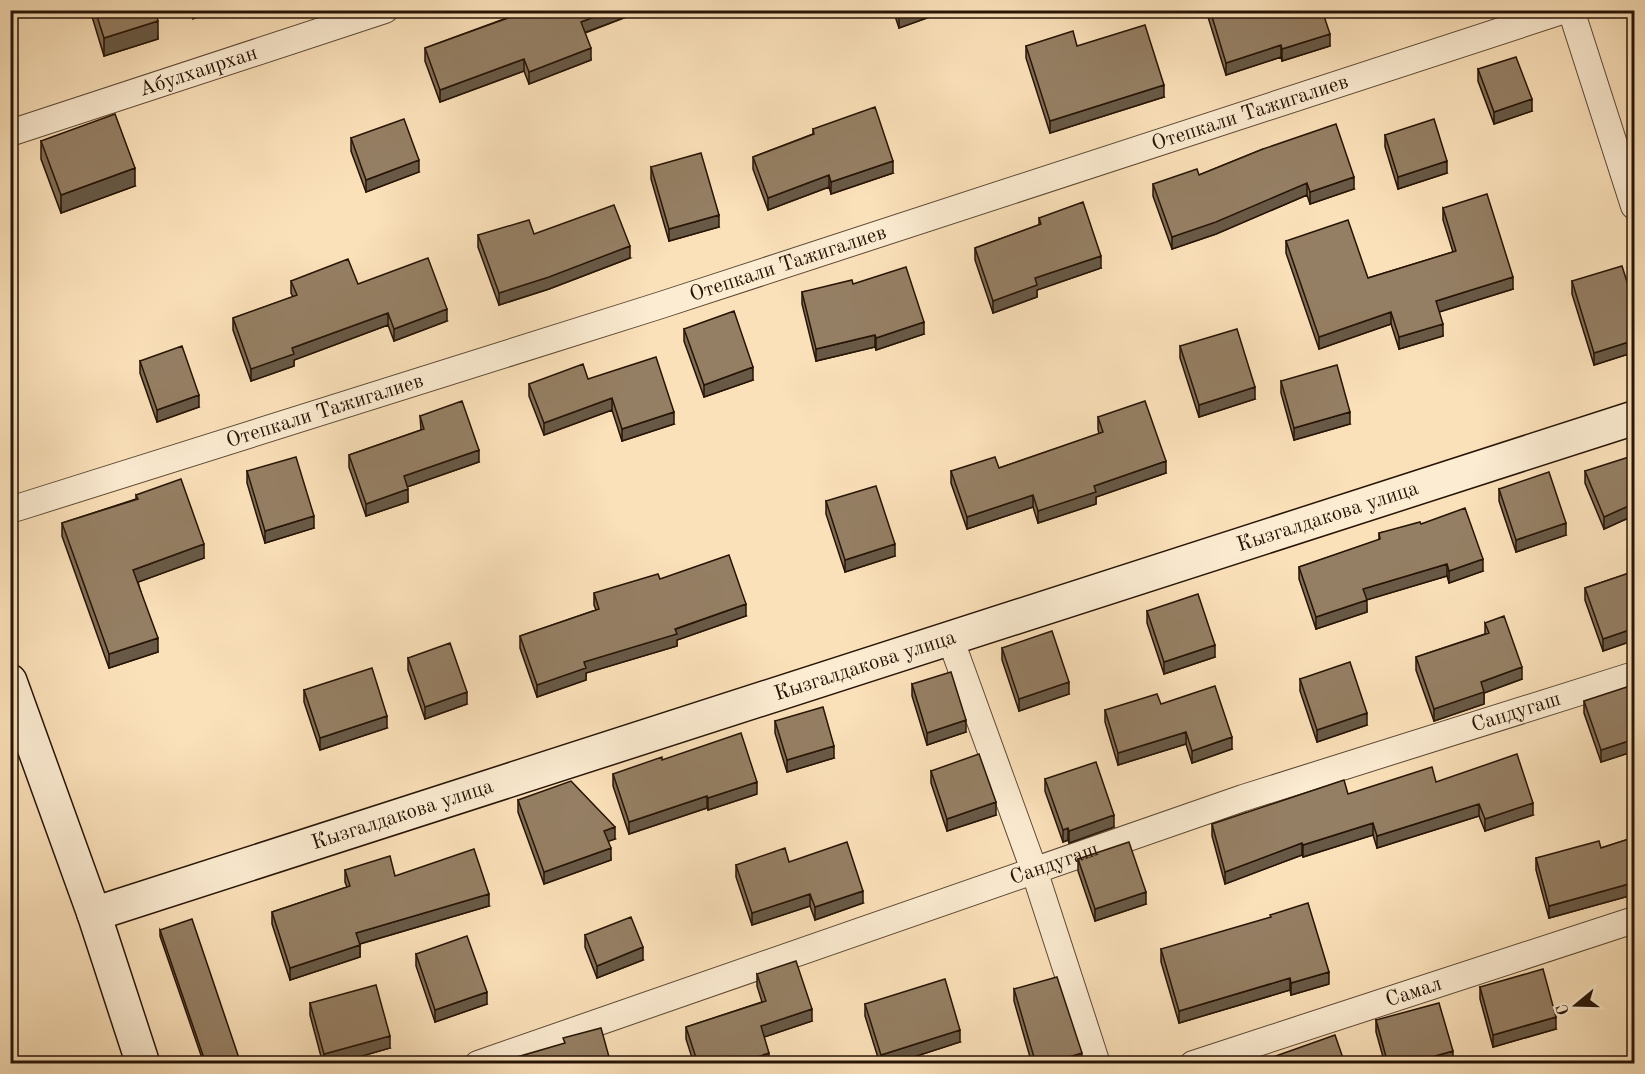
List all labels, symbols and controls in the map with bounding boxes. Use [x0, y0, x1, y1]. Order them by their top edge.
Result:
street label: Абулхаирхан [137, 42, 260, 100]
street label: Отепкали Тажигалиев [1149, 71, 1351, 155]
street label: Отепкали Тажигалиев [687, 222, 889, 306]
street label: Отепкали Тажигалиев [223, 370, 426, 452]
street label: Кызгалдакова улица [1234, 478, 1421, 556]
street label: Кызгалдакова улица [772, 627, 958, 705]
street label: Сандугаш [1469, 688, 1563, 736]
street label: Кызгалдакова улица [309, 776, 496, 854]
street label: Сандугаш [1007, 839, 1101, 889]
street label: Самал [1383, 973, 1444, 1011]
north arrow [1546, 975, 1606, 1035]
text: С [1554, 1002, 1573, 1017]

